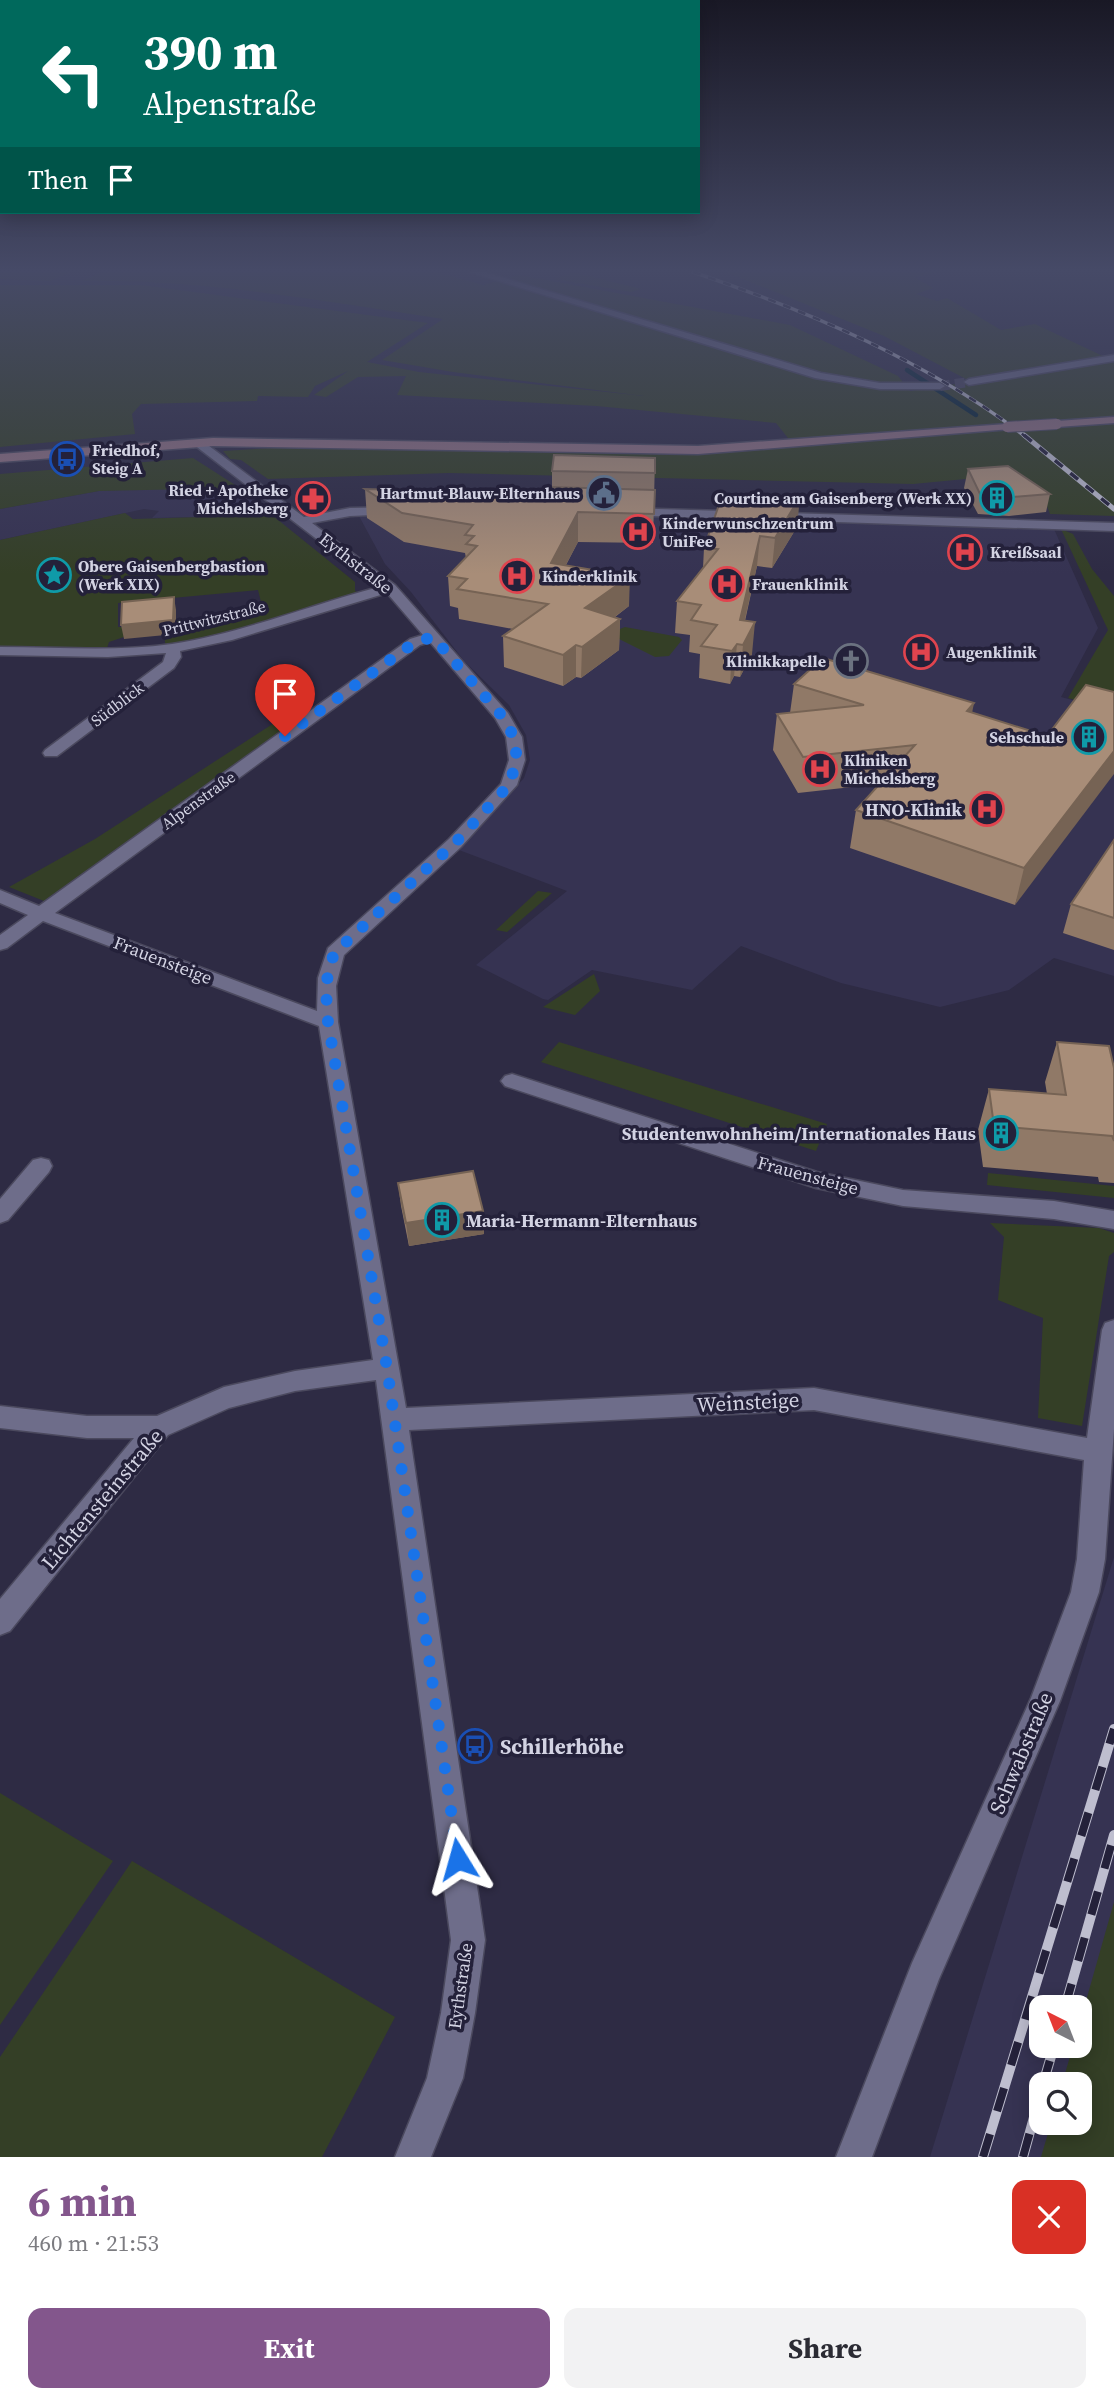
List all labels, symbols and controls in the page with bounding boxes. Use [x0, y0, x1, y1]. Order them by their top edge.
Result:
text: 390 m [143, 18, 278, 85]
icon: left [28, 28, 119, 119]
text: Alpenstraße [143, 82, 317, 126]
icon: arrive [102, 161, 140, 199]
text: Then [28, 162, 88, 198]
place label: Friedhof, Steig A [92, 439, 160, 479]
bus stop icon: Friedhof, Steig A [48, 440, 86, 478]
public building icon: Hartmut-Blauw-Elternhaus [585, 474, 623, 512]
place label: Ried + Apotheke Michelsberg [168, 479, 288, 519]
building icon: Courtine am Gaisenberg (Werk XX) [978, 479, 1016, 517]
pharmacy icon: Ried + Apotheke Michelsberg [294, 480, 332, 518]
place label: Hartmut-Blauw-Elternhaus [380, 482, 580, 504]
place label: Courtine am Gaisenberg (Werk XX) [714, 487, 972, 509]
place label: Kinderwunschzentrum UniFee [662, 512, 834, 552]
hospital icon: Kinderwunschzentrum UniFee [619, 513, 657, 551]
street label: Eythstraße [314, 526, 398, 600]
hospital icon: Kreißsaal [946, 533, 984, 571]
place label: Kreißsaal [990, 541, 1062, 563]
place label: Obere Gaisenbergbastion (Werk XIX) [78, 555, 265, 595]
place icon: Obere Gaisenbergbastion (Werk XIX) [35, 556, 73, 594]
hospital icon: Kinderklinik [498, 557, 536, 595]
place label: Kinderklinik [542, 565, 638, 587]
hospital icon: Frauenklinik [708, 565, 746, 603]
place label: Frauenklinik [752, 573, 849, 595]
street label: Prittwitzstraße [160, 595, 268, 641]
hospital icon: Augenklinik [902, 633, 940, 671]
place label: Augenklinik [946, 641, 1037, 663]
church icon: Klinikkapelle [832, 642, 870, 680]
place label: Klinikkapelle [726, 650, 826, 672]
pin [255, 664, 315, 736]
icon: arrive [266, 675, 304, 713]
street label: Südblick [86, 677, 148, 731]
building icon: Sehschule [1070, 718, 1108, 756]
place label: Sehschule [989, 726, 1064, 748]
place label: Kliniken Michelsberg [844, 749, 936, 789]
hospital icon: Kliniken Michelsberg [801, 750, 839, 788]
street label: Alpenstraße [156, 766, 240, 834]
hospital icon: HNO-Klinik [968, 790, 1006, 828]
place label: HNO-Klinik [865, 797, 962, 822]
street label: Frauensteige [110, 930, 216, 990]
building icon: Studentenwohnheim/Internationales Haus [982, 1114, 1020, 1152]
place label: Studentenwohnheim/Internationales Haus [622, 1121, 976, 1146]
street label: Frauensteige [755, 1150, 861, 1200]
building icon: Maria-Hermann-Elternhaus [423, 1201, 461, 1239]
place label: Maria-Hermann-Elternhaus [466, 1208, 697, 1233]
street label: Weinsteige [696, 1385, 800, 1419]
street label: Lichtensteinstraße [34, 1422, 170, 1576]
street label: Schwabstraße [982, 1688, 1060, 1818]
bus stop icon: Schillerhöhe [456, 1727, 494, 1765]
place label: Schillerhöhe [500, 1732, 624, 1761]
position arrow [421, 1822, 495, 1896]
street label: Eythstraße [442, 1941, 478, 2031]
north arrow [1029, 1995, 1092, 2058]
map controls [1029, 1995, 1092, 2135]
button: search [1029, 2072, 1092, 2135]
text: 6 min [28, 2172, 137, 2230]
button: close [1012, 2180, 1086, 2254]
text: 460 m · 21:53 [28, 2227, 159, 2259]
button: Exit [28, 2308, 550, 2388]
button: Share [564, 2308, 1086, 2388]

